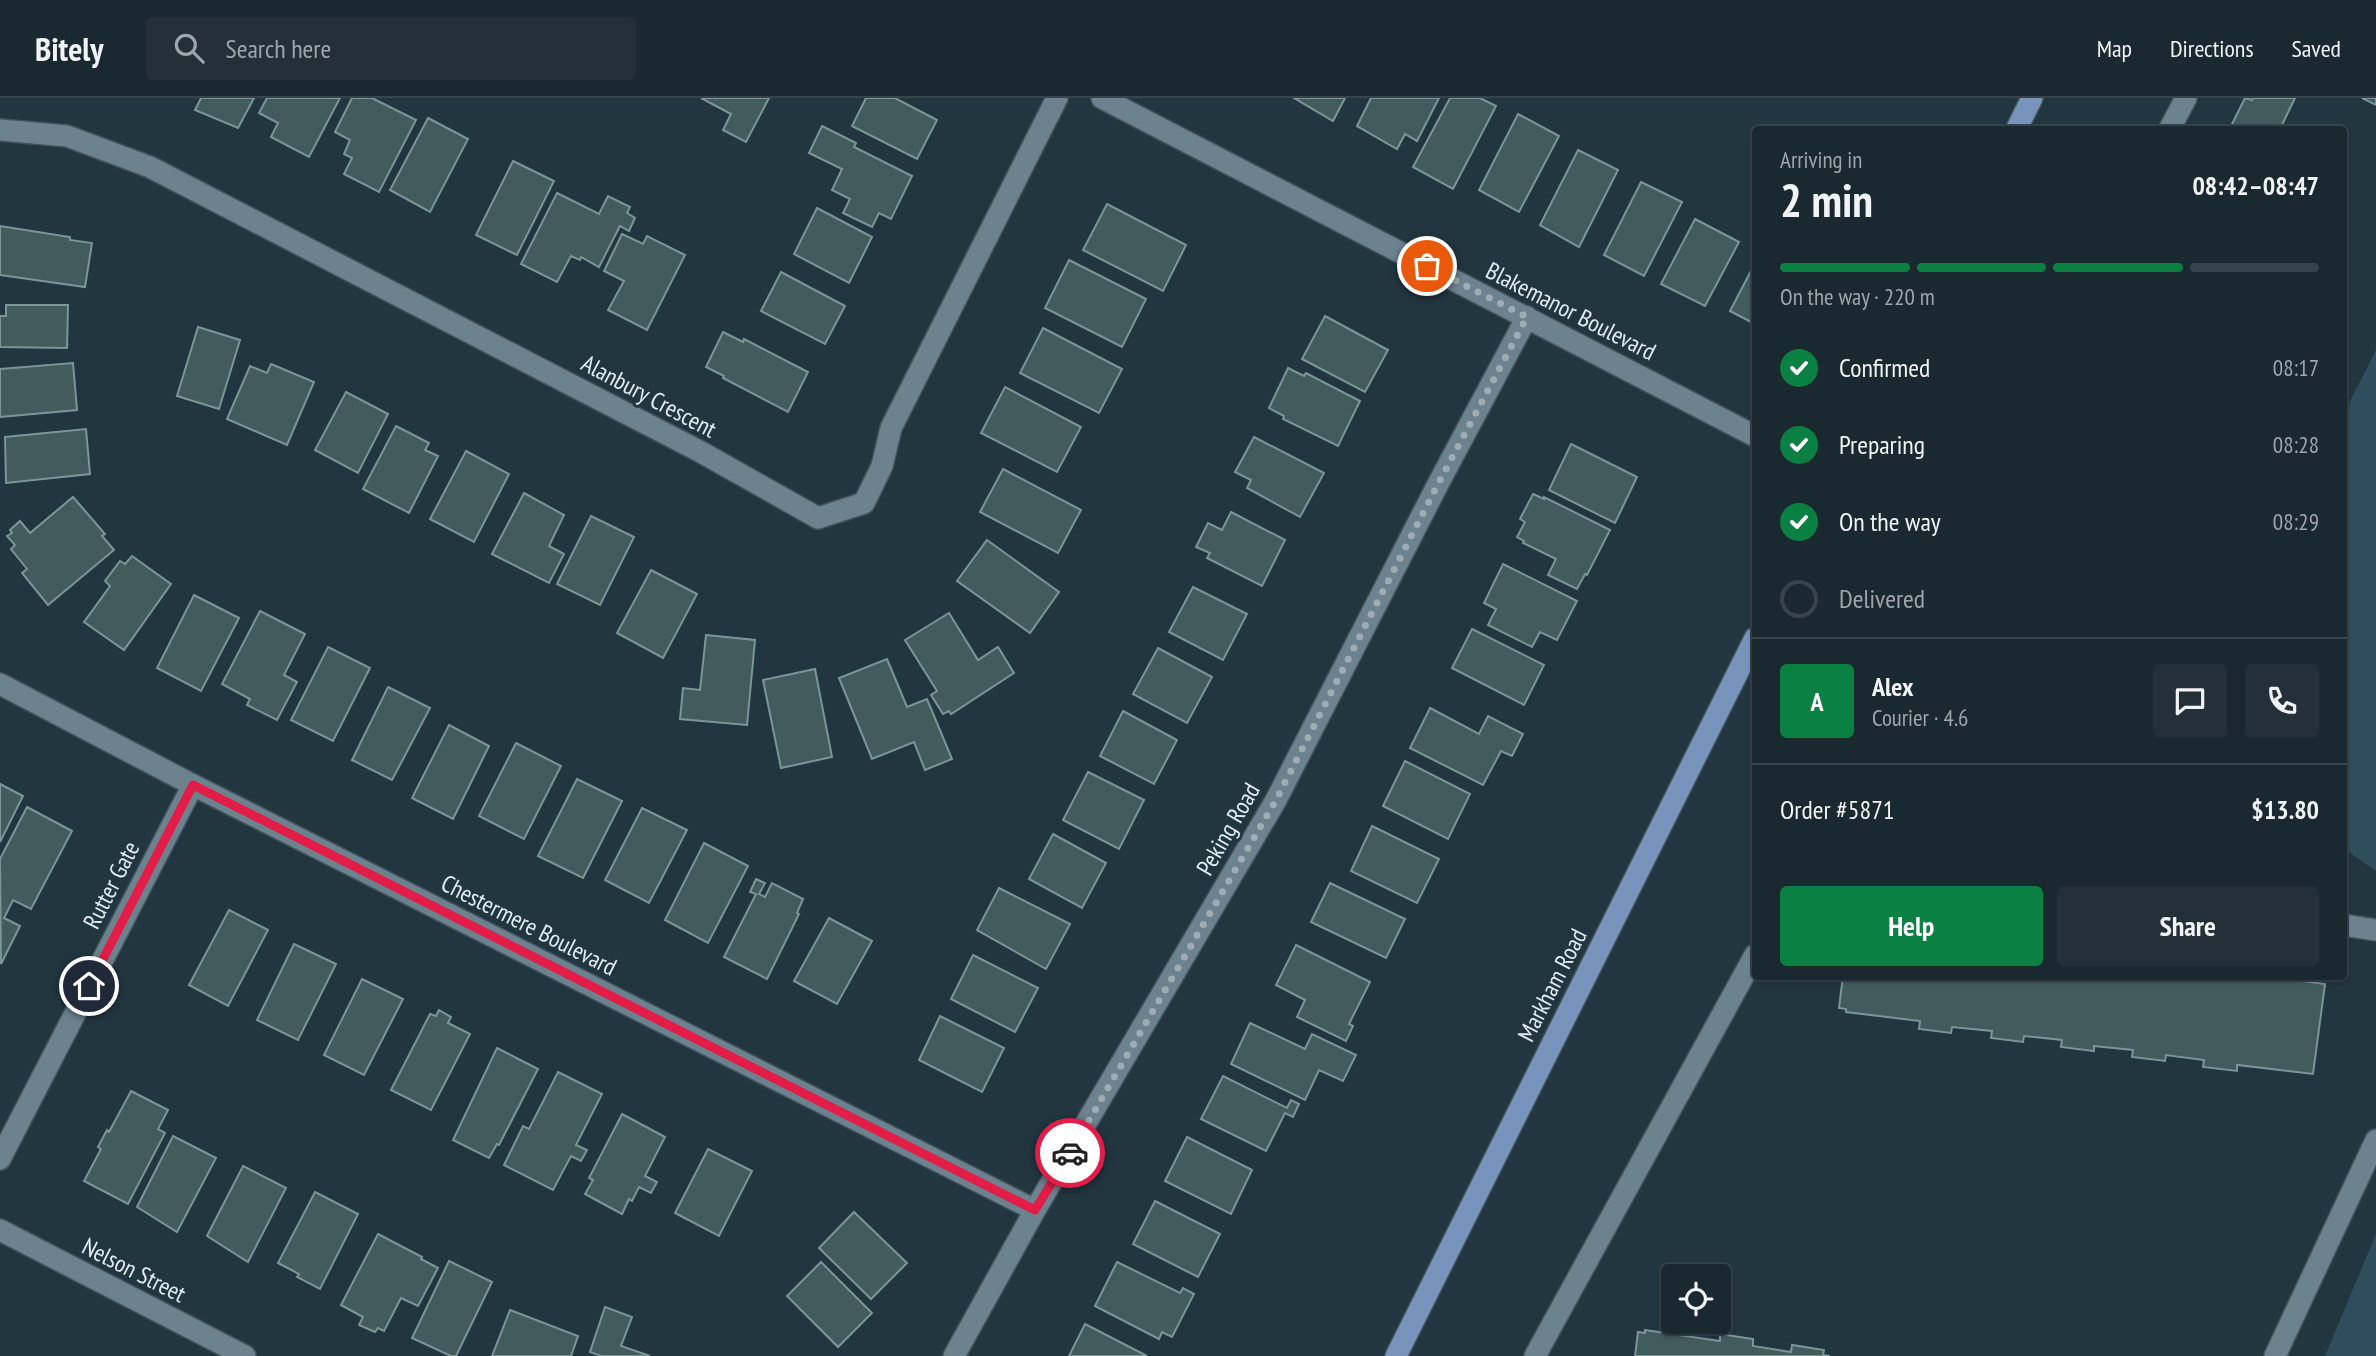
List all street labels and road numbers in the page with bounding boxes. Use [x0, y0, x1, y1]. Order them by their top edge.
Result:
street label: Blakemanor Boulevard [1481, 255, 1661, 367]
street label: Alanbury Crescent [576, 347, 722, 445]
street label: Peking Road [1189, 777, 1267, 881]
street label: Rutter Gate [76, 836, 146, 934]
street label: Chestermere Boulevard [436, 867, 622, 983]
street label: Markham Road [1510, 923, 1594, 1047]
street label: Nelson Street [77, 1231, 191, 1309]

